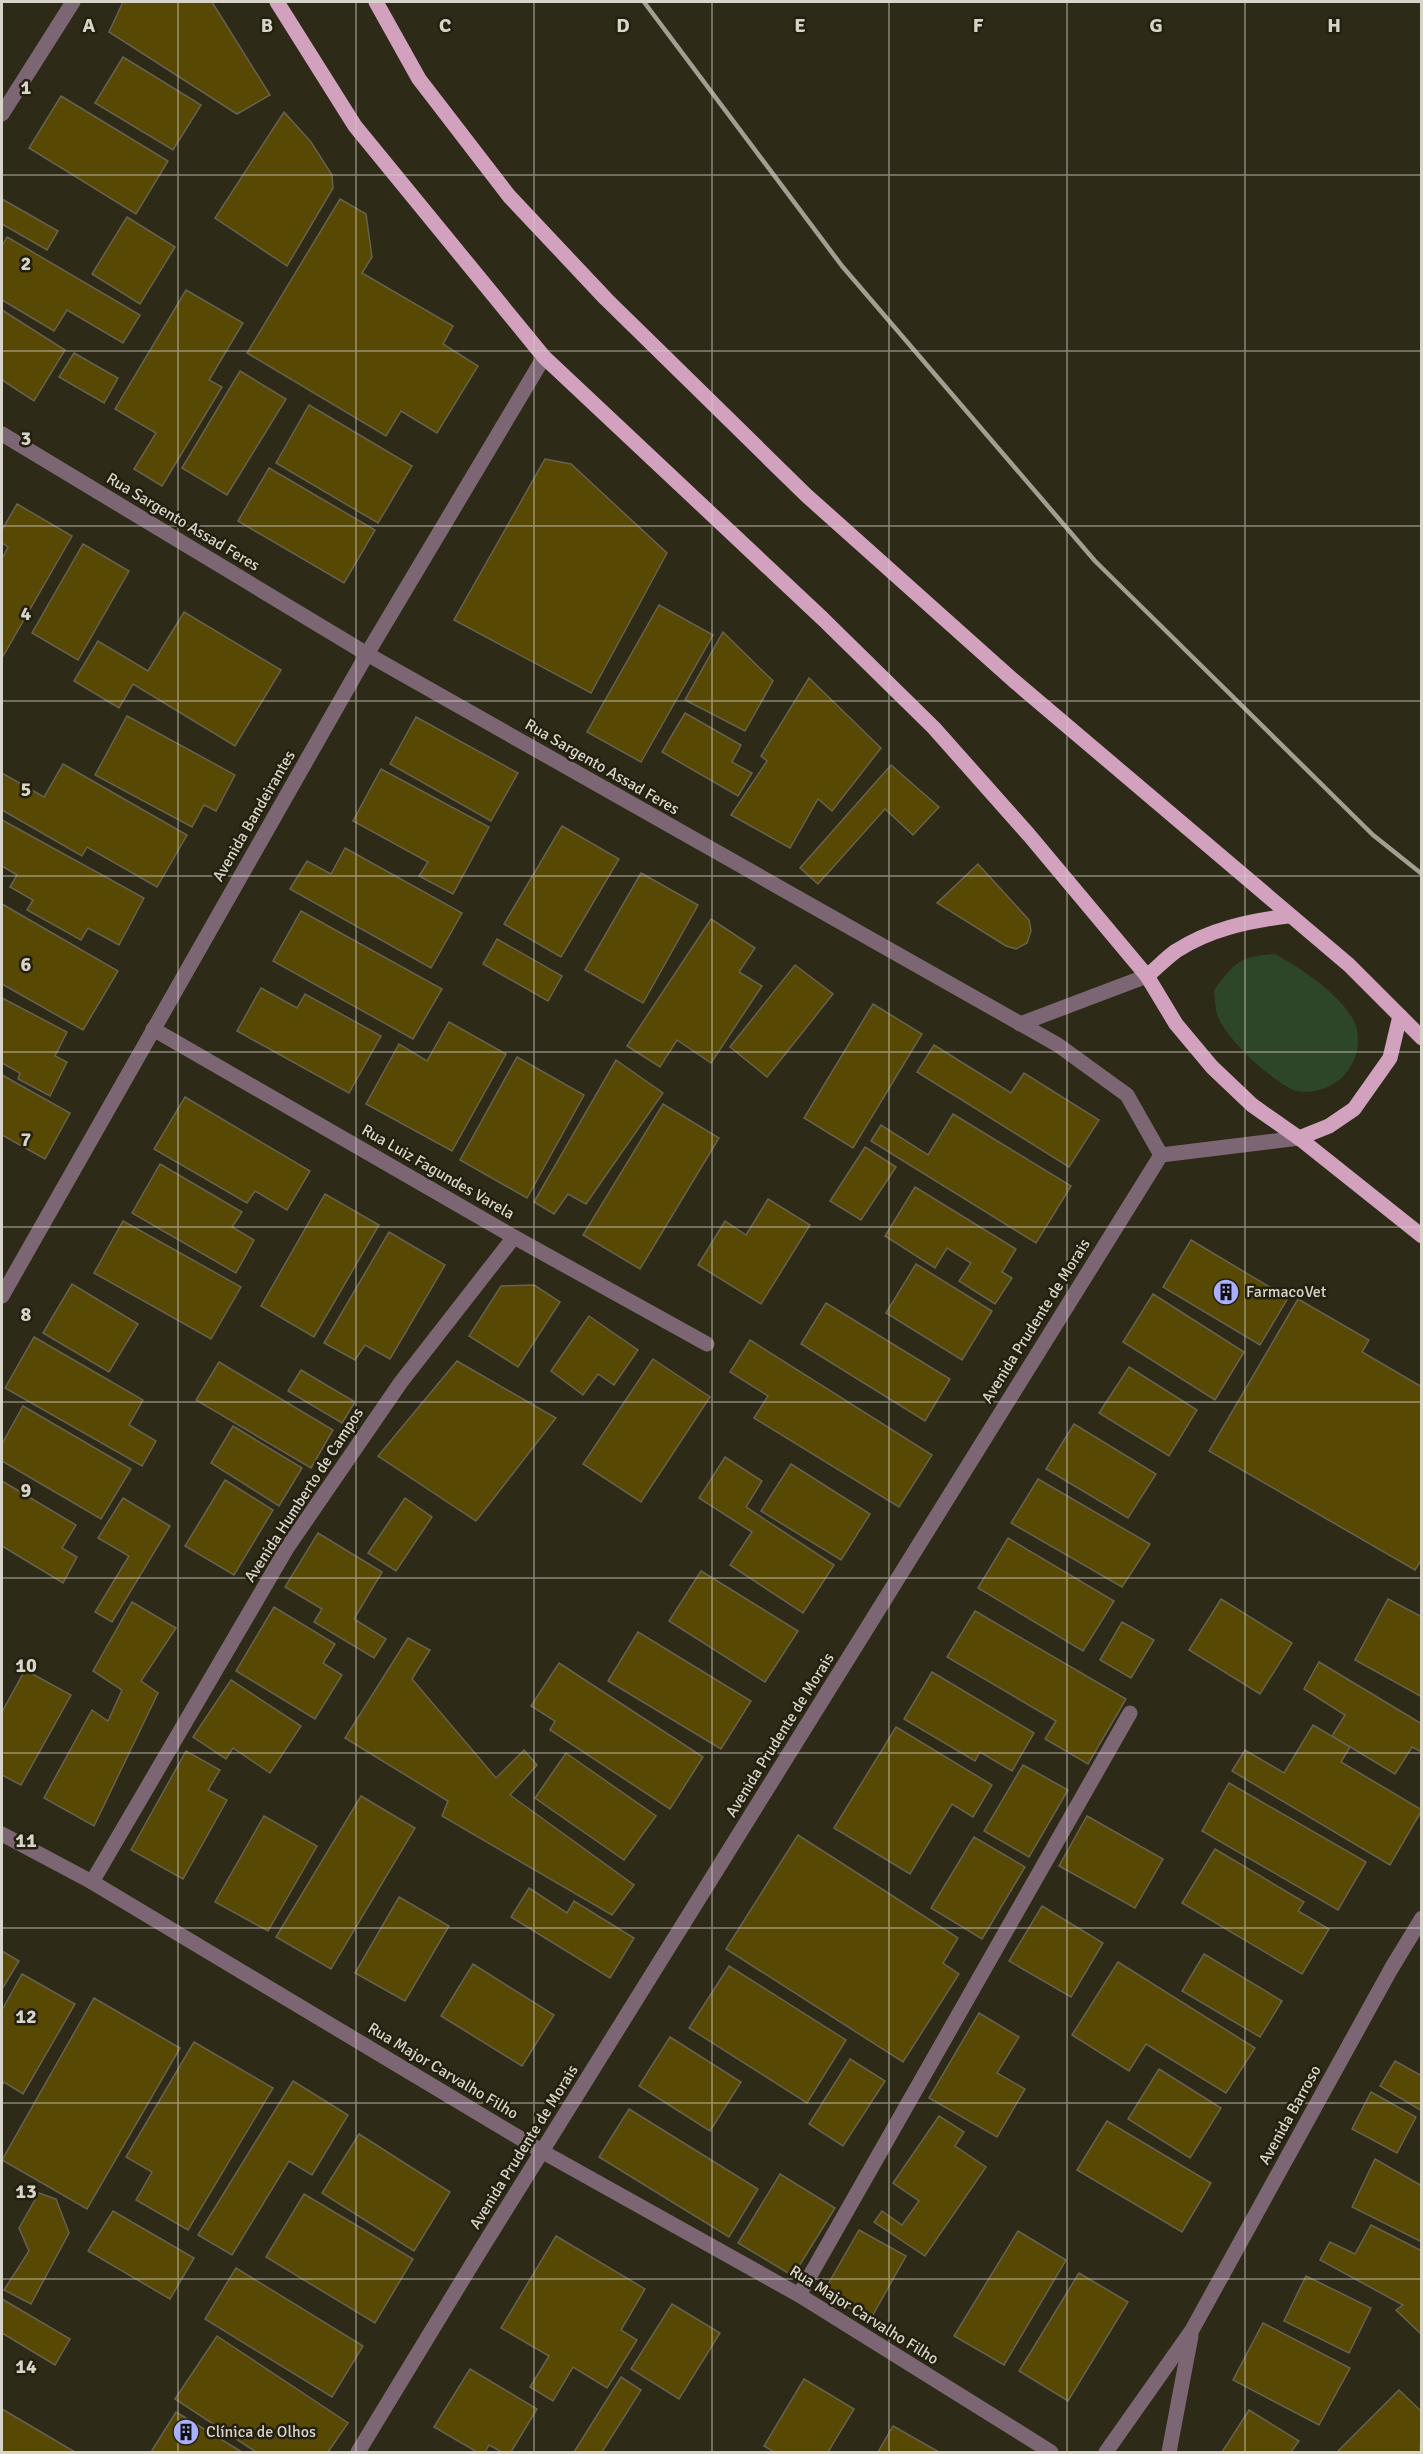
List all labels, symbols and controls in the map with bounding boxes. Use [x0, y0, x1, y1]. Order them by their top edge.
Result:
text: A [83, 13, 96, 38]
text: B [261, 13, 273, 38]
text: C [439, 13, 451, 38]
text: D [616, 13, 630, 38]
text: E [794, 13, 806, 38]
text: F [973, 13, 984, 38]
text: G [1149, 13, 1163, 38]
text: H [1327, 13, 1341, 38]
text: 1 [21, 75, 32, 100]
text: 2 [21, 251, 31, 276]
text: 3 [21, 426, 31, 451]
street label: Rua Sargento Assad Feres [103, 468, 263, 576]
text: 4 [21, 601, 32, 626]
street label: Rua Sargento Assad Feres [521, 715, 683, 819]
street label: Avenida Bandeirantes [208, 747, 300, 885]
text: 5 [21, 777, 31, 802]
text: 6 [21, 952, 32, 977]
street label: Rua Luiz Fagundes Varela [358, 1120, 518, 1224]
text: 7 [21, 1127, 32, 1152]
street label: Avenida Prudente de Morais [977, 1235, 1095, 1407]
building icon: FarmacoVet [1211, 1277, 1241, 1307]
place label: FarmacoVet [1246, 1282, 1327, 1302]
text: 8 [21, 1302, 32, 1327]
street label: Avenida Humberto de Campos [240, 1404, 368, 1586]
text: 9 [21, 1478, 32, 1503]
street label: Avenida Prudente de Morais [721, 1649, 839, 1821]
text: 10 [15, 1653, 37, 1678]
text: 11 [15, 1828, 37, 1853]
text: 12 [15, 2004, 37, 2029]
street label: Rua Major Carvalho Filho [364, 2018, 522, 2124]
street label: Avenida Prudente de Morais [465, 2061, 583, 2233]
street label: Avenida Barroso [1254, 2062, 1326, 2168]
text: 13 [15, 2179, 37, 2204]
street label: Rua Major Carvalho Filho [786, 2261, 942, 2369]
text: 14 [15, 2354, 37, 2379]
building icon: Clínica de Olhos [171, 2417, 201, 2447]
place label: Clínica de Olhos [206, 2422, 316, 2442]

